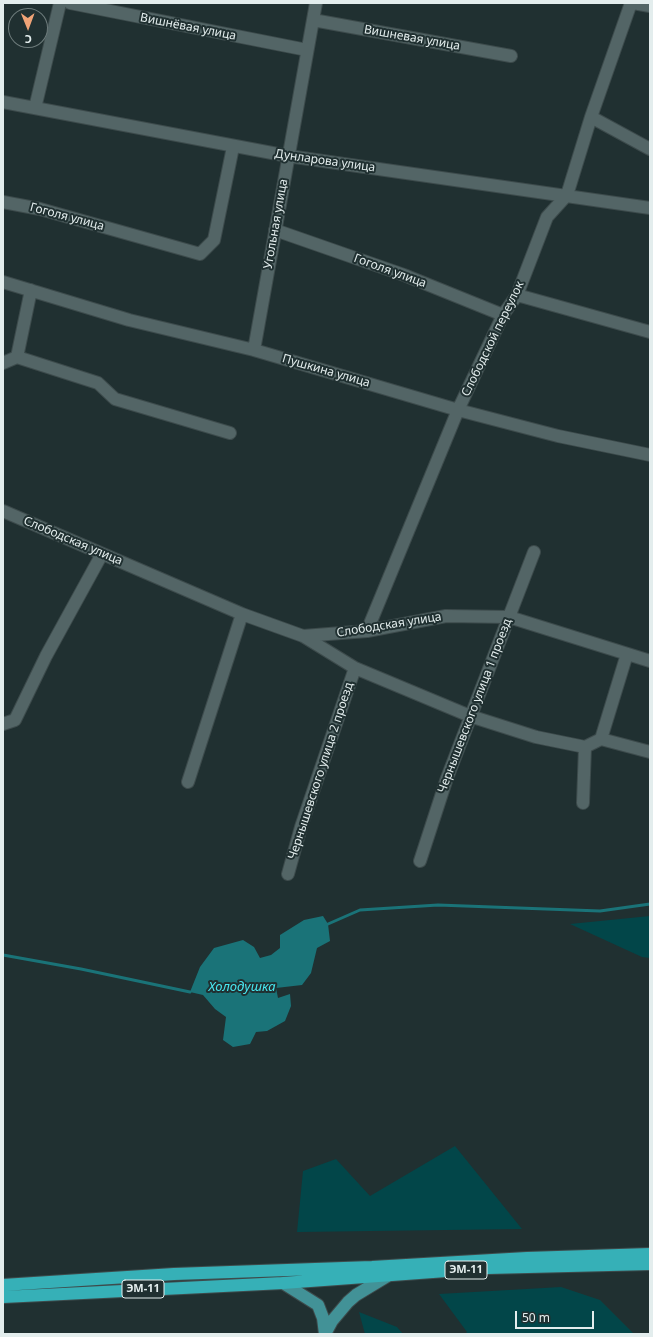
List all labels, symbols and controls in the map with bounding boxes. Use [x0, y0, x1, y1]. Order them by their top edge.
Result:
north arrow [8, 8, 48, 48]
street label: Вишнёвая улица [139, 11, 237, 43]
street label: Вишневая улица [363, 22, 461, 54]
text: С [25, 32, 32, 47]
street label: Дунларова улица [274, 147, 376, 175]
street label: Угольная улица [261, 178, 291, 270]
street label: Гоголя улица [28, 200, 106, 234]
street label: Гоголя улица [352, 251, 428, 291]
street label: Слободской переулок [459, 279, 527, 399]
street label: Пушкина улица [280, 352, 372, 390]
street label: Слободская улица [21, 514, 125, 568]
street label: Слободская улица [335, 610, 443, 640]
street label: Чернышевского улица 1 проезд [435, 617, 515, 795]
street label: Чернышевского улица 2 проезд [285, 680, 357, 862]
water label: Холодушка [208, 979, 276, 995]
road number: ЭМ-11 [445, 1261, 487, 1279]
road number: ЭМ-11 [122, 1280, 164, 1298]
scale bar [517, 1303, 596, 1329]
text: 50 m [522, 1309, 550, 1326]

